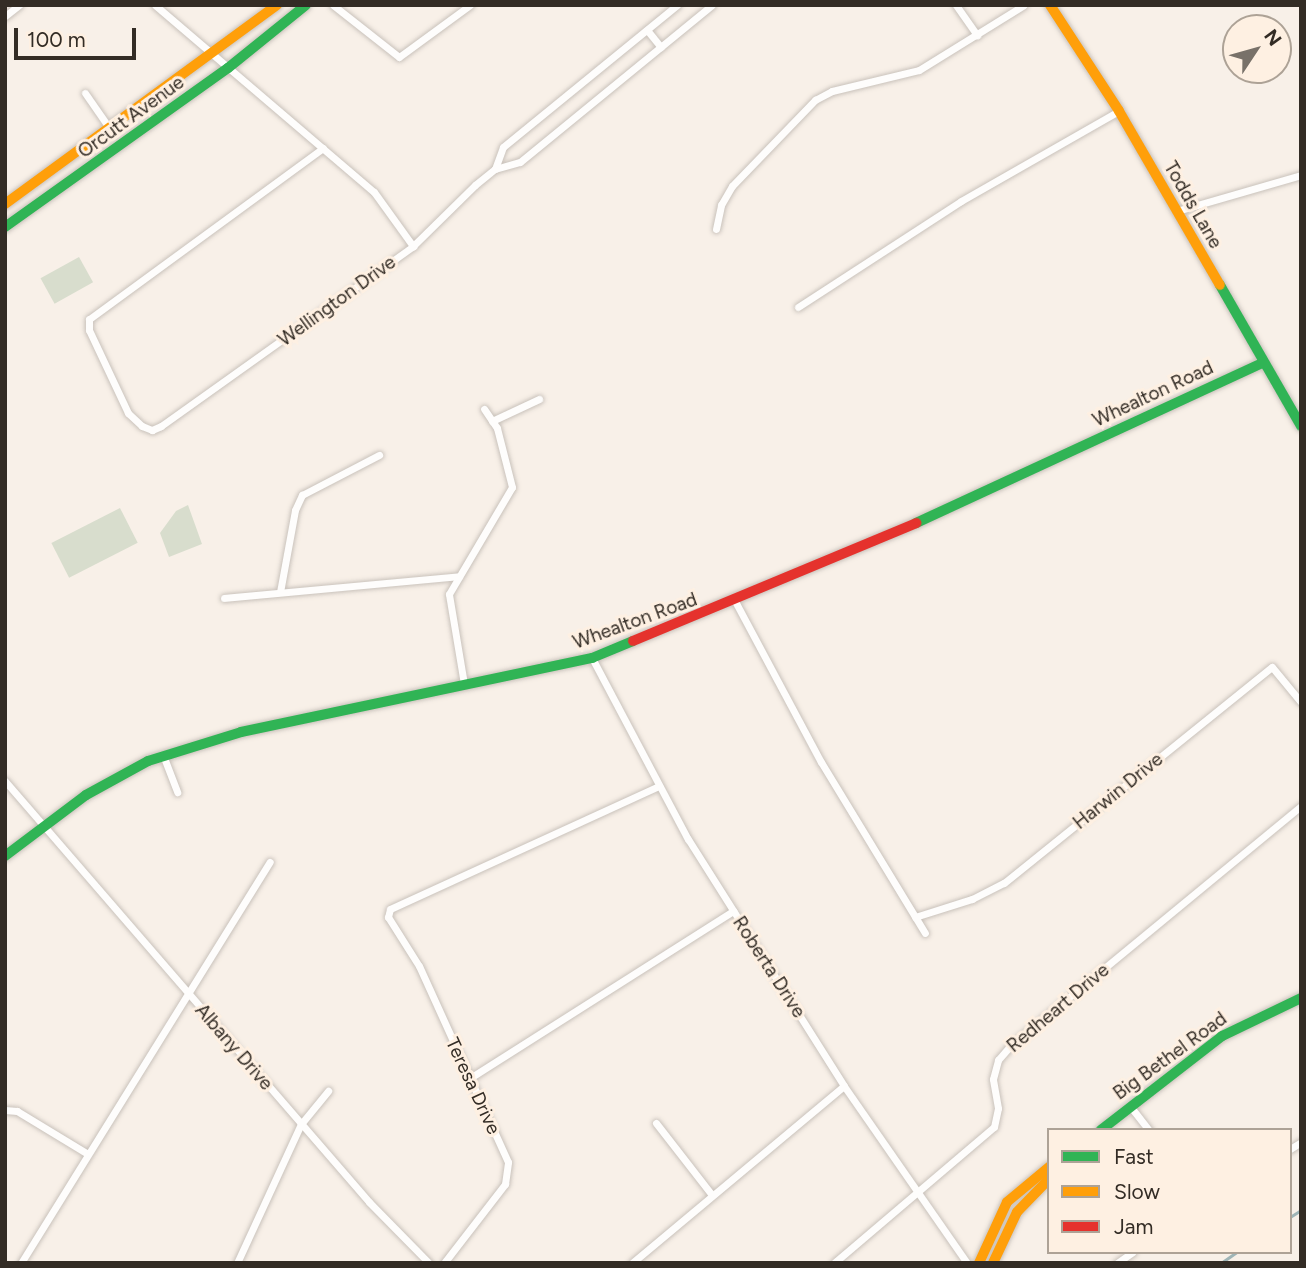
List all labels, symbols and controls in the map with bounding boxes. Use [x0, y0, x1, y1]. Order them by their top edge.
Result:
scale bar [18, 14, 140, 58]
north arrow [1222, 14, 1292, 84]
text: N [1259, 25, 1286, 50]
text: 100 m [27, 27, 86, 52]
street label: Orcutt Avenue [74, 71, 188, 163]
street label: Todds Lane [1159, 157, 1227, 253]
street label: Wellington Drive [274, 251, 400, 351]
street label: Whealton Road [1089, 356, 1217, 432]
street label: Whealton Road [570, 588, 700, 654]
street label: Harwin Drive [1069, 748, 1167, 834]
street label: Roberta Drive [728, 912, 810, 1022]
street label: Redheart Drive [1002, 959, 1114, 1057]
street label: Albany Drive [190, 999, 278, 1095]
street label: Big Bethel Road [1109, 1007, 1231, 1105]
street label: Teresa Drive [441, 1034, 505, 1138]
legend [1047, 1128, 1292, 1254]
text: Fast [1114, 1144, 1154, 1169]
text: Slow [1114, 1179, 1160, 1204]
text: Jam [1114, 1214, 1153, 1239]

